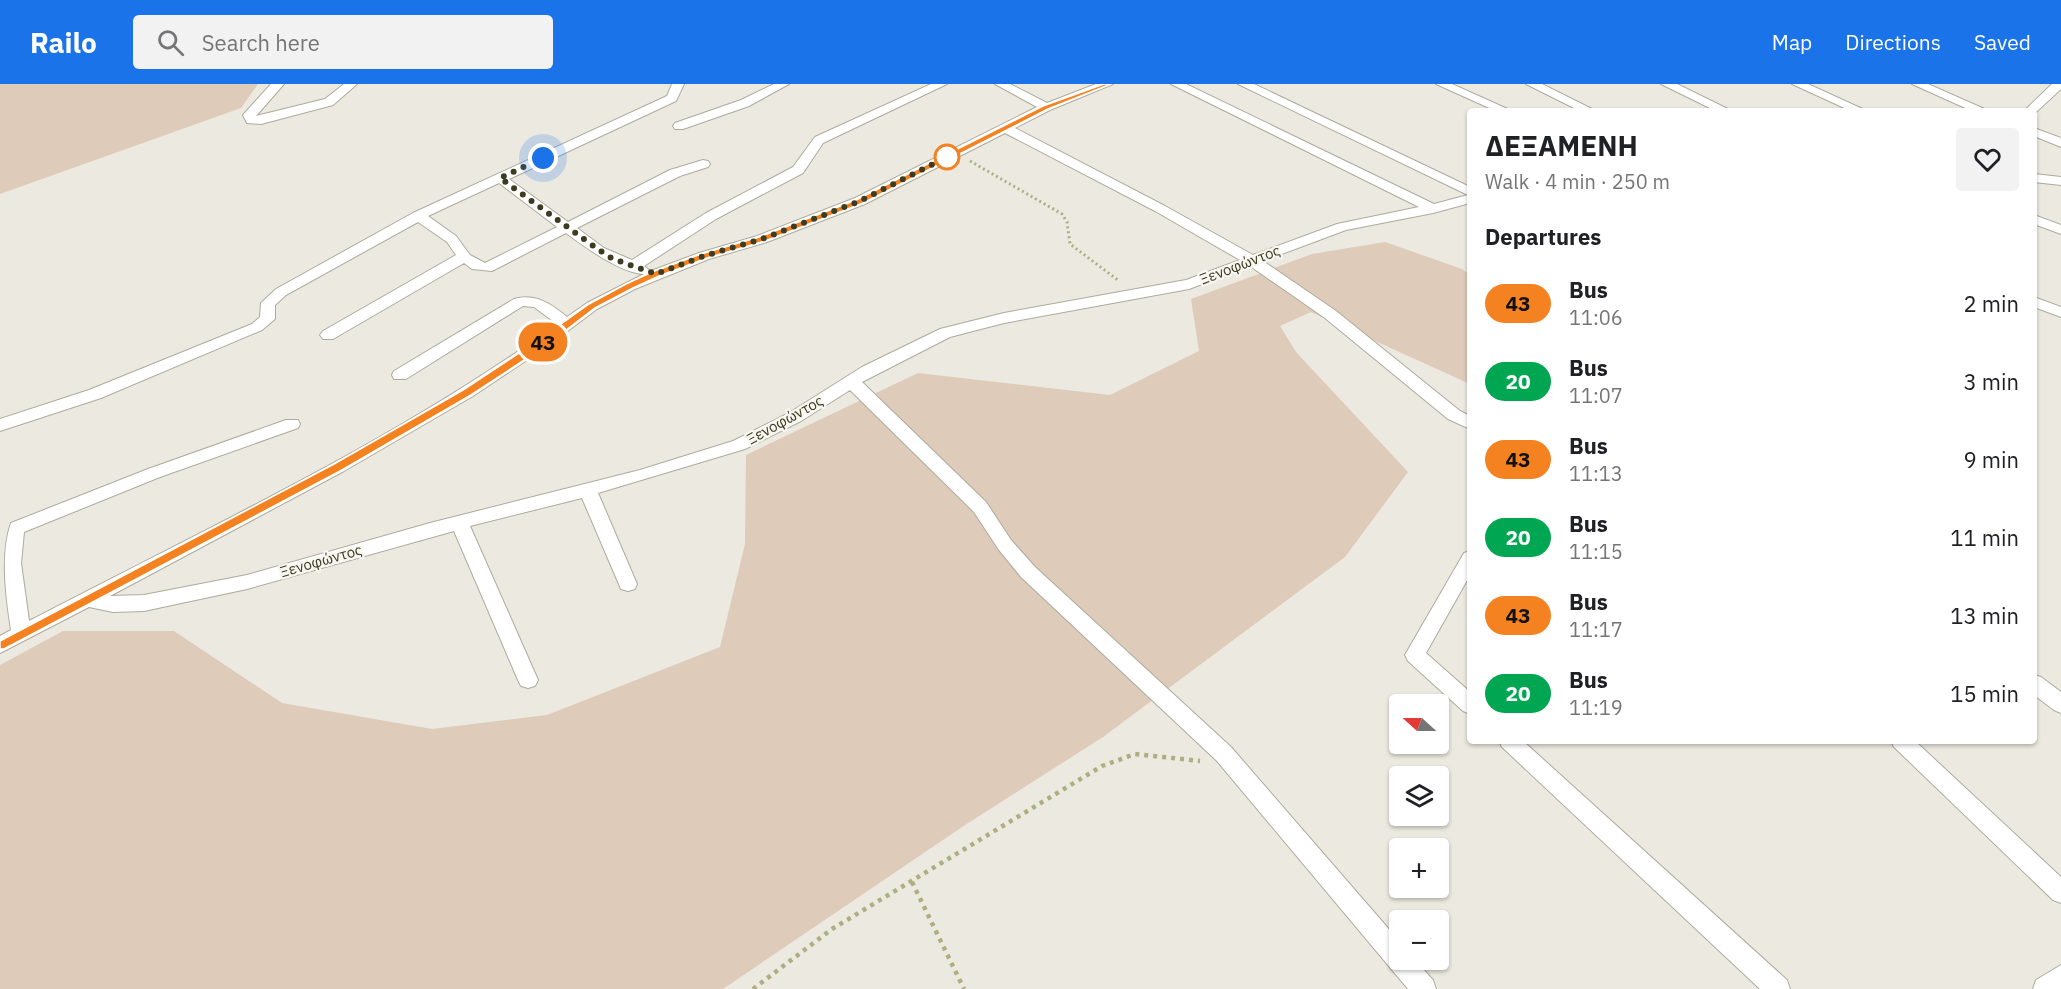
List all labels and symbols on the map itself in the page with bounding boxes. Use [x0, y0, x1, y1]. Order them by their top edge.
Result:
your location [528, 143, 558, 173]
unlabelled marker [934, 144, 960, 170]
street label: Ξενοφώντος [1197, 240, 1283, 289]
line badge: 43 [516, 322, 570, 362]
street label: Ξενοφώντος [743, 391, 826, 448]
street label: Ξενοφώντος [278, 540, 364, 581]
north arrow [1389, 694, 1449, 754]

